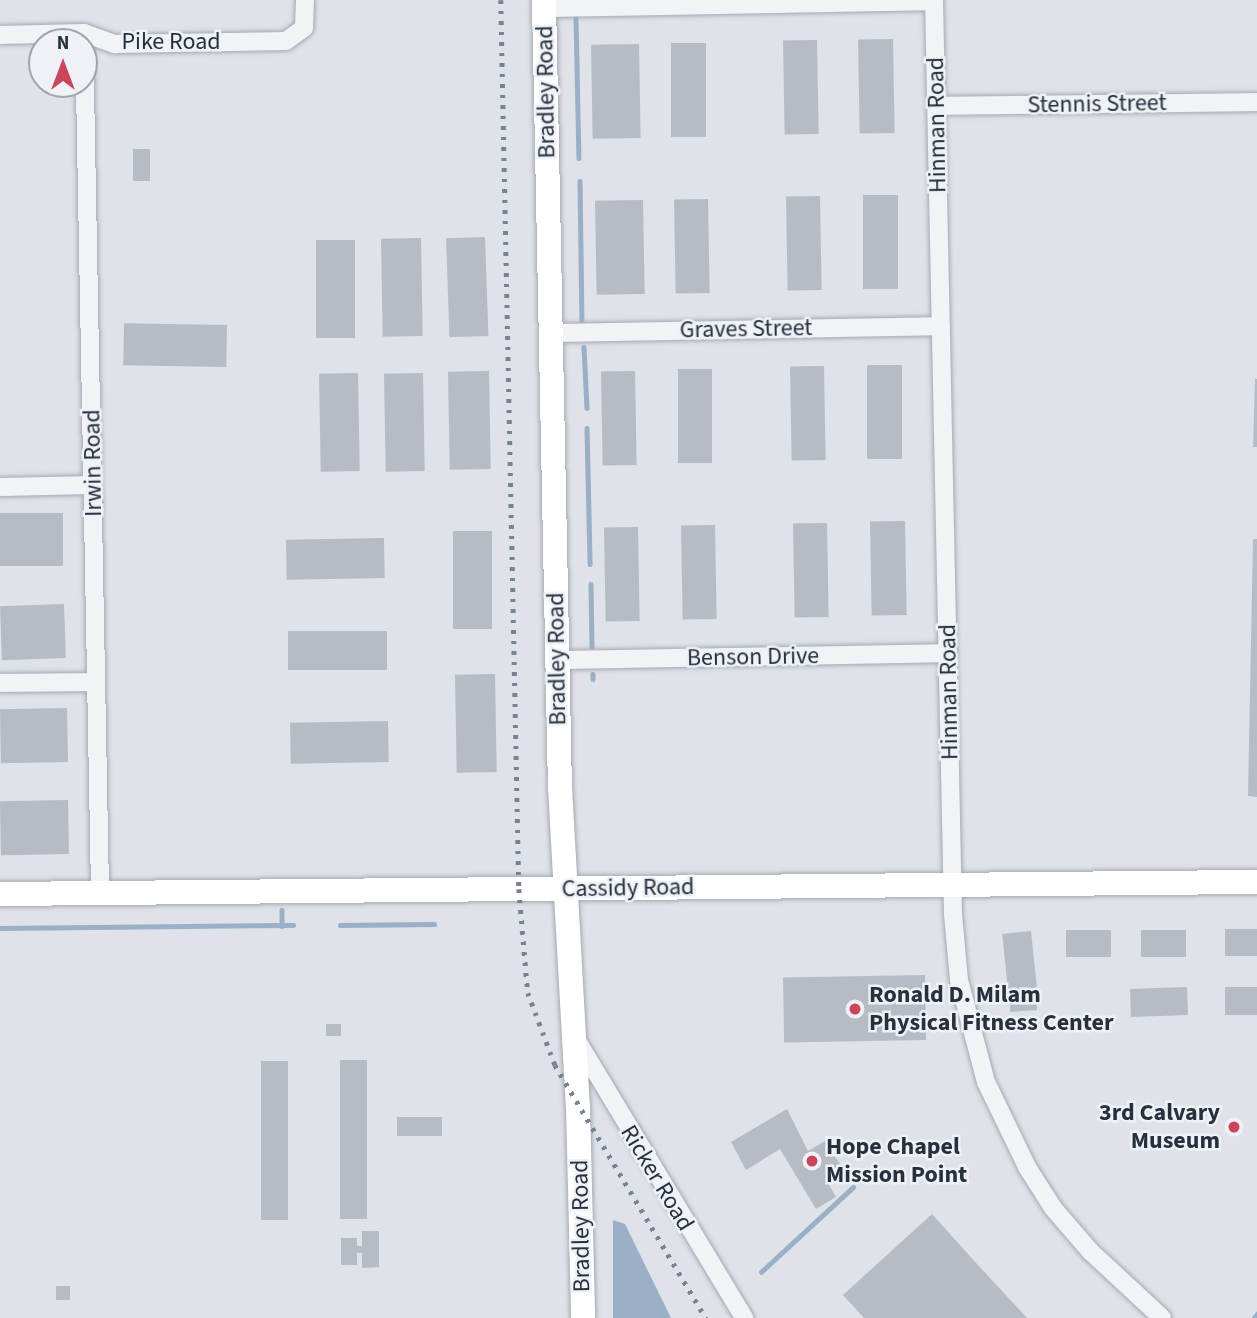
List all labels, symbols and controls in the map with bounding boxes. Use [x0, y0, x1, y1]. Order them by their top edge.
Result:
street label: Bradley Road [530, 25, 562, 159]
north arrow [28, 28, 98, 98]
street label: Pike Road [121, 28, 221, 56]
text: N [57, 30, 69, 57]
street label: Hinman Road [921, 57, 953, 193]
street label: Stennis Street [1027, 88, 1167, 120]
street label: Graves Street [679, 313, 813, 345]
street label: Irwin Road [78, 409, 108, 517]
street label: Bradley Road [541, 592, 573, 726]
street label: Hinman Road [933, 624, 965, 760]
street label: Benson Drive [687, 641, 819, 673]
street label: Cassidy Road [561, 872, 695, 904]
place label: Ronald D. Milam Physical Fitness Center [869, 981, 1114, 1037]
marker: Ronald D. Milam Physical Fitness Center [847, 1001, 863, 1017]
place label: 3rd Calvary Museum [1099, 1099, 1220, 1155]
marker: 3rd Calvary Museum [1226, 1119, 1242, 1135]
street label: Ricker Road [614, 1120, 700, 1236]
place label: Hope Chapel Mission Point [826, 1133, 967, 1189]
marker: Hope Chapel Mission Point [804, 1153, 820, 1169]
street label: Bradley Road [565, 1159, 597, 1293]

